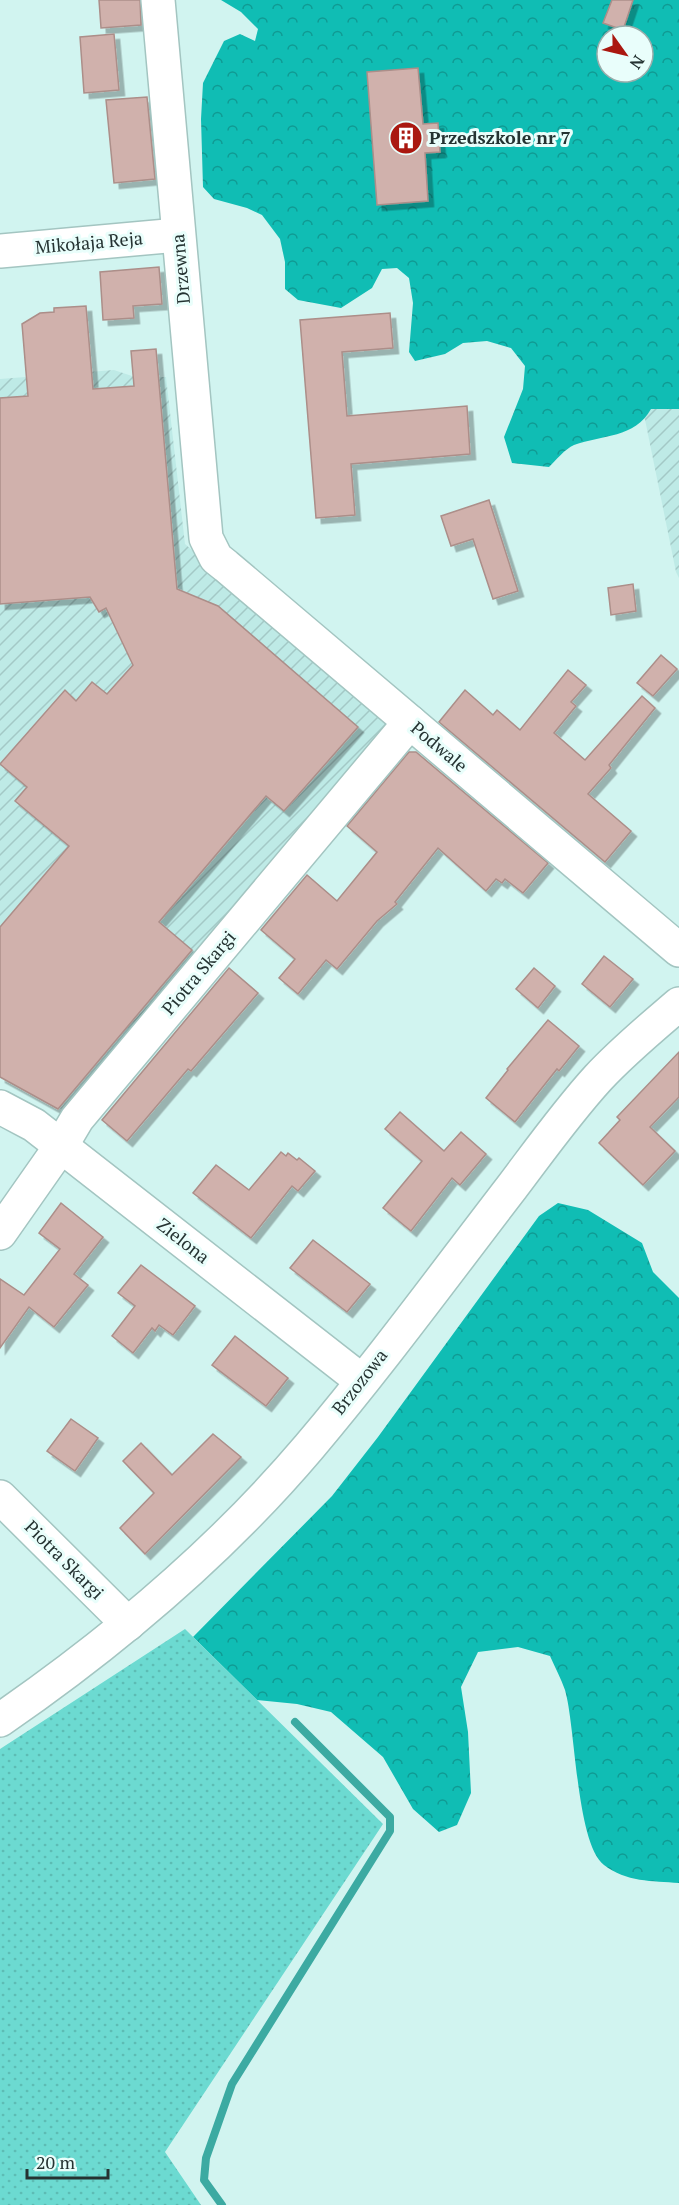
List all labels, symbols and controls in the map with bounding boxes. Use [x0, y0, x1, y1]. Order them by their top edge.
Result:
north arrow [595, 24, 655, 84]
text: N [625, 51, 650, 74]
building icon: Przedszkole nr 7 [388, 120, 424, 156]
place label: Przedszkole nr 7 [429, 125, 571, 149]
street label: Mikołaja Reja [34, 225, 144, 259]
street label: Drzewna [165, 233, 195, 305]
street label: Podwale [406, 716, 473, 777]
street label: Piotra Skargi [156, 925, 240, 1019]
street label: Zielona [152, 1212, 215, 1268]
street label: Brzozowa [326, 1344, 392, 1419]
street label: Piotra Skargi [20, 1514, 110, 1604]
scale bar [27, 2142, 108, 2180]
text: 20 m [36, 2150, 76, 2174]

